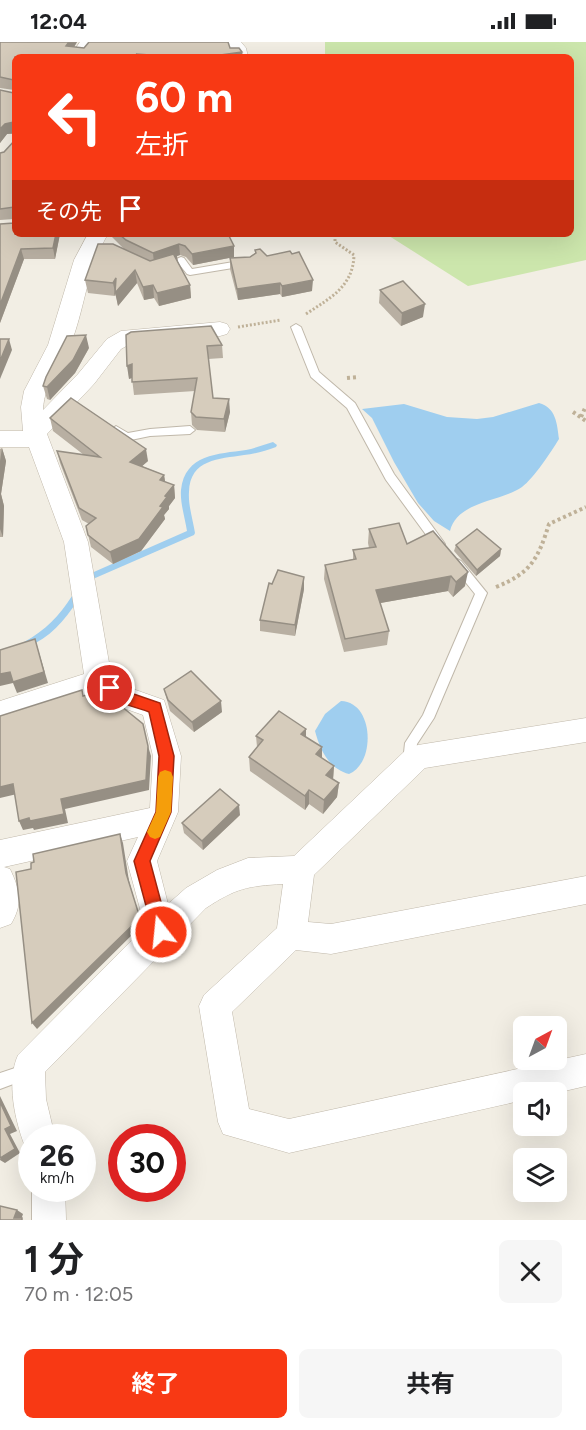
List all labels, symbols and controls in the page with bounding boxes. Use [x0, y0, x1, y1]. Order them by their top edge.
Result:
text: 12:04 [30, 8, 87, 35]
text: 60 m [135, 72, 233, 123]
icon: left [36, 78, 114, 156]
text: 左折 [135, 128, 189, 161]
icon: arrive [114, 192, 147, 225]
text: その先 [36, 198, 102, 225]
pin [84, 662, 135, 713]
icon: arrive [93, 671, 126, 704]
position arrow [129, 900, 193, 964]
north arrow [513, 1016, 567, 1070]
map controls [513, 1016, 567, 1202]
button: sound [513, 1082, 567, 1136]
speed limit sign: 30 [108, 1124, 186, 1202]
text: 26 [40, 1137, 74, 1174]
button: layers [513, 1148, 567, 1202]
text: km/h [40, 1169, 74, 1187]
text: 1 分 [24, 1238, 84, 1281]
button: close [499, 1240, 562, 1303]
text: 70 m · 12:05 [24, 1282, 133, 1306]
button: 終了 [24, 1349, 287, 1418]
button: 共有 [299, 1349, 562, 1418]

